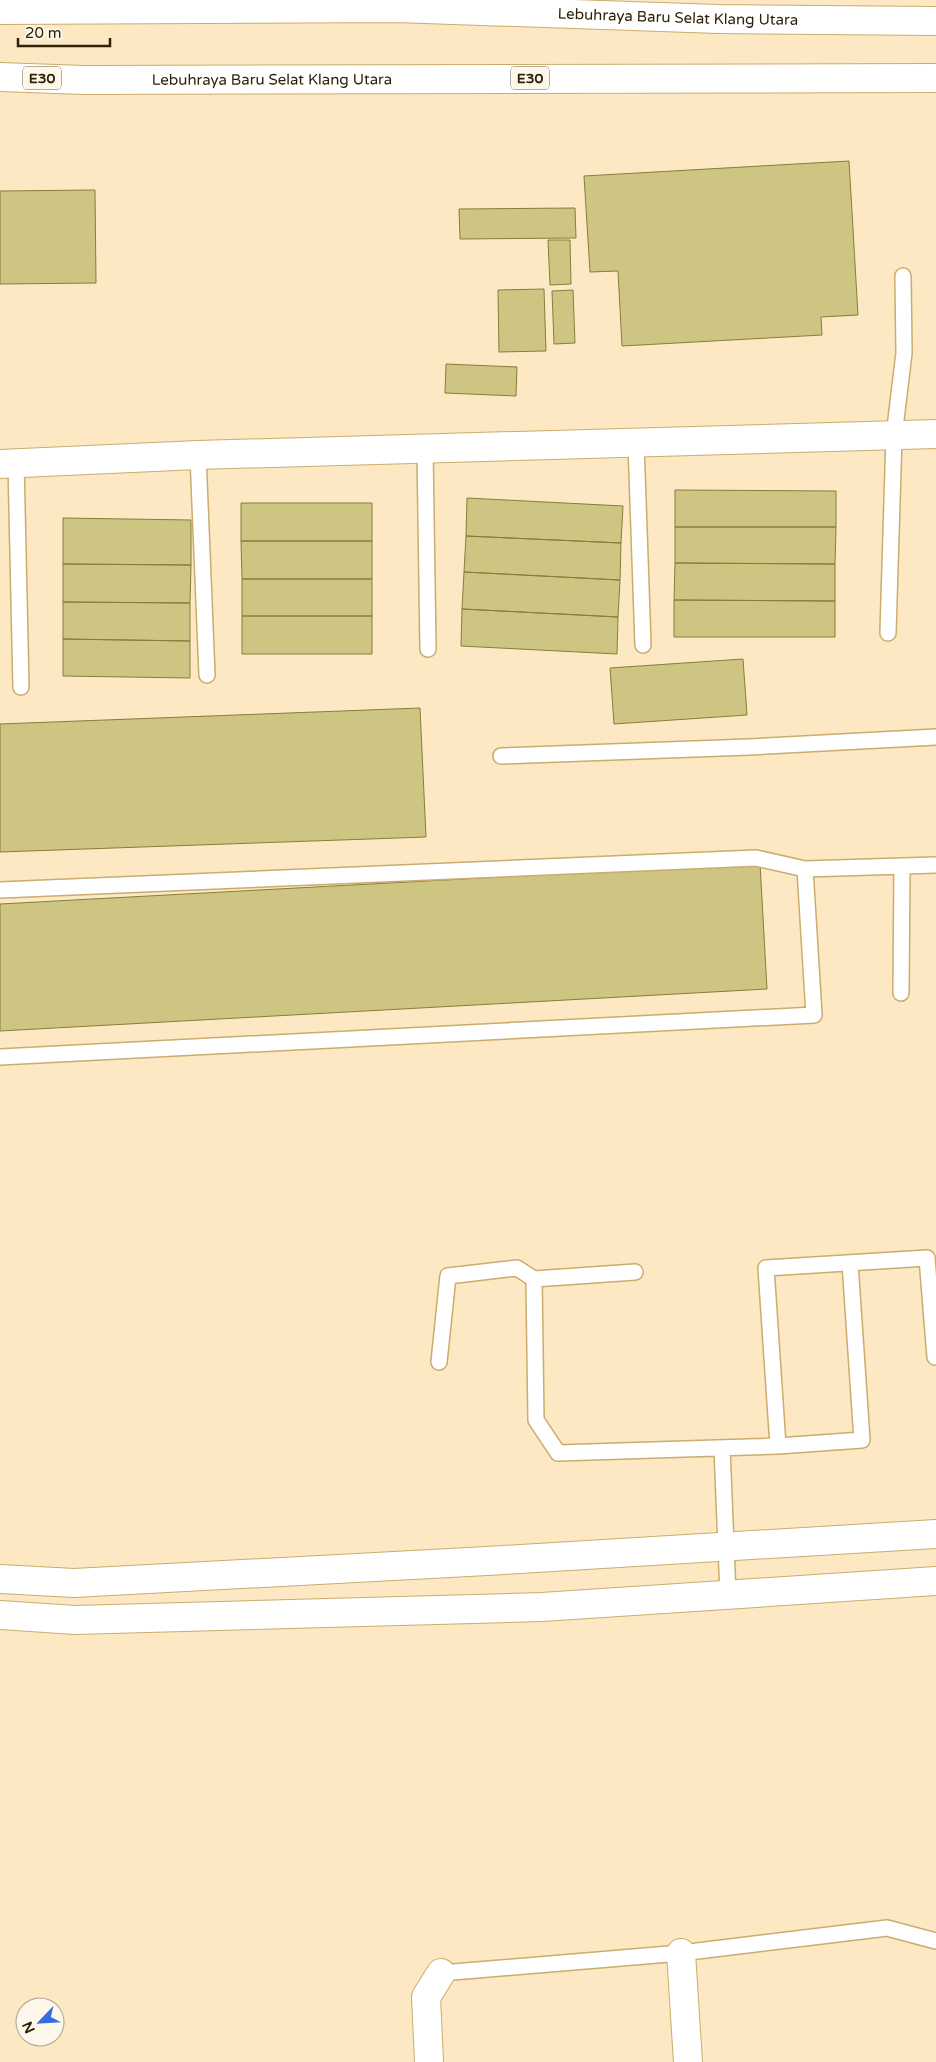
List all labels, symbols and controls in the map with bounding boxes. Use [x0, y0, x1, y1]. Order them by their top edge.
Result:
street label: Lebuhraya Baru Selat Klang Utara [557, 5, 798, 29]
scale bar [18, 15, 110, 47]
text: 20 m [25, 24, 62, 42]
road number: E30 [23, 66, 61, 90]
road number: E30 [511, 66, 549, 90]
street label: Lebuhraya Baru Selat Klang Utara [152, 70, 392, 89]
north arrow [15, 1997, 65, 2047]
text: N [19, 2019, 39, 2036]

